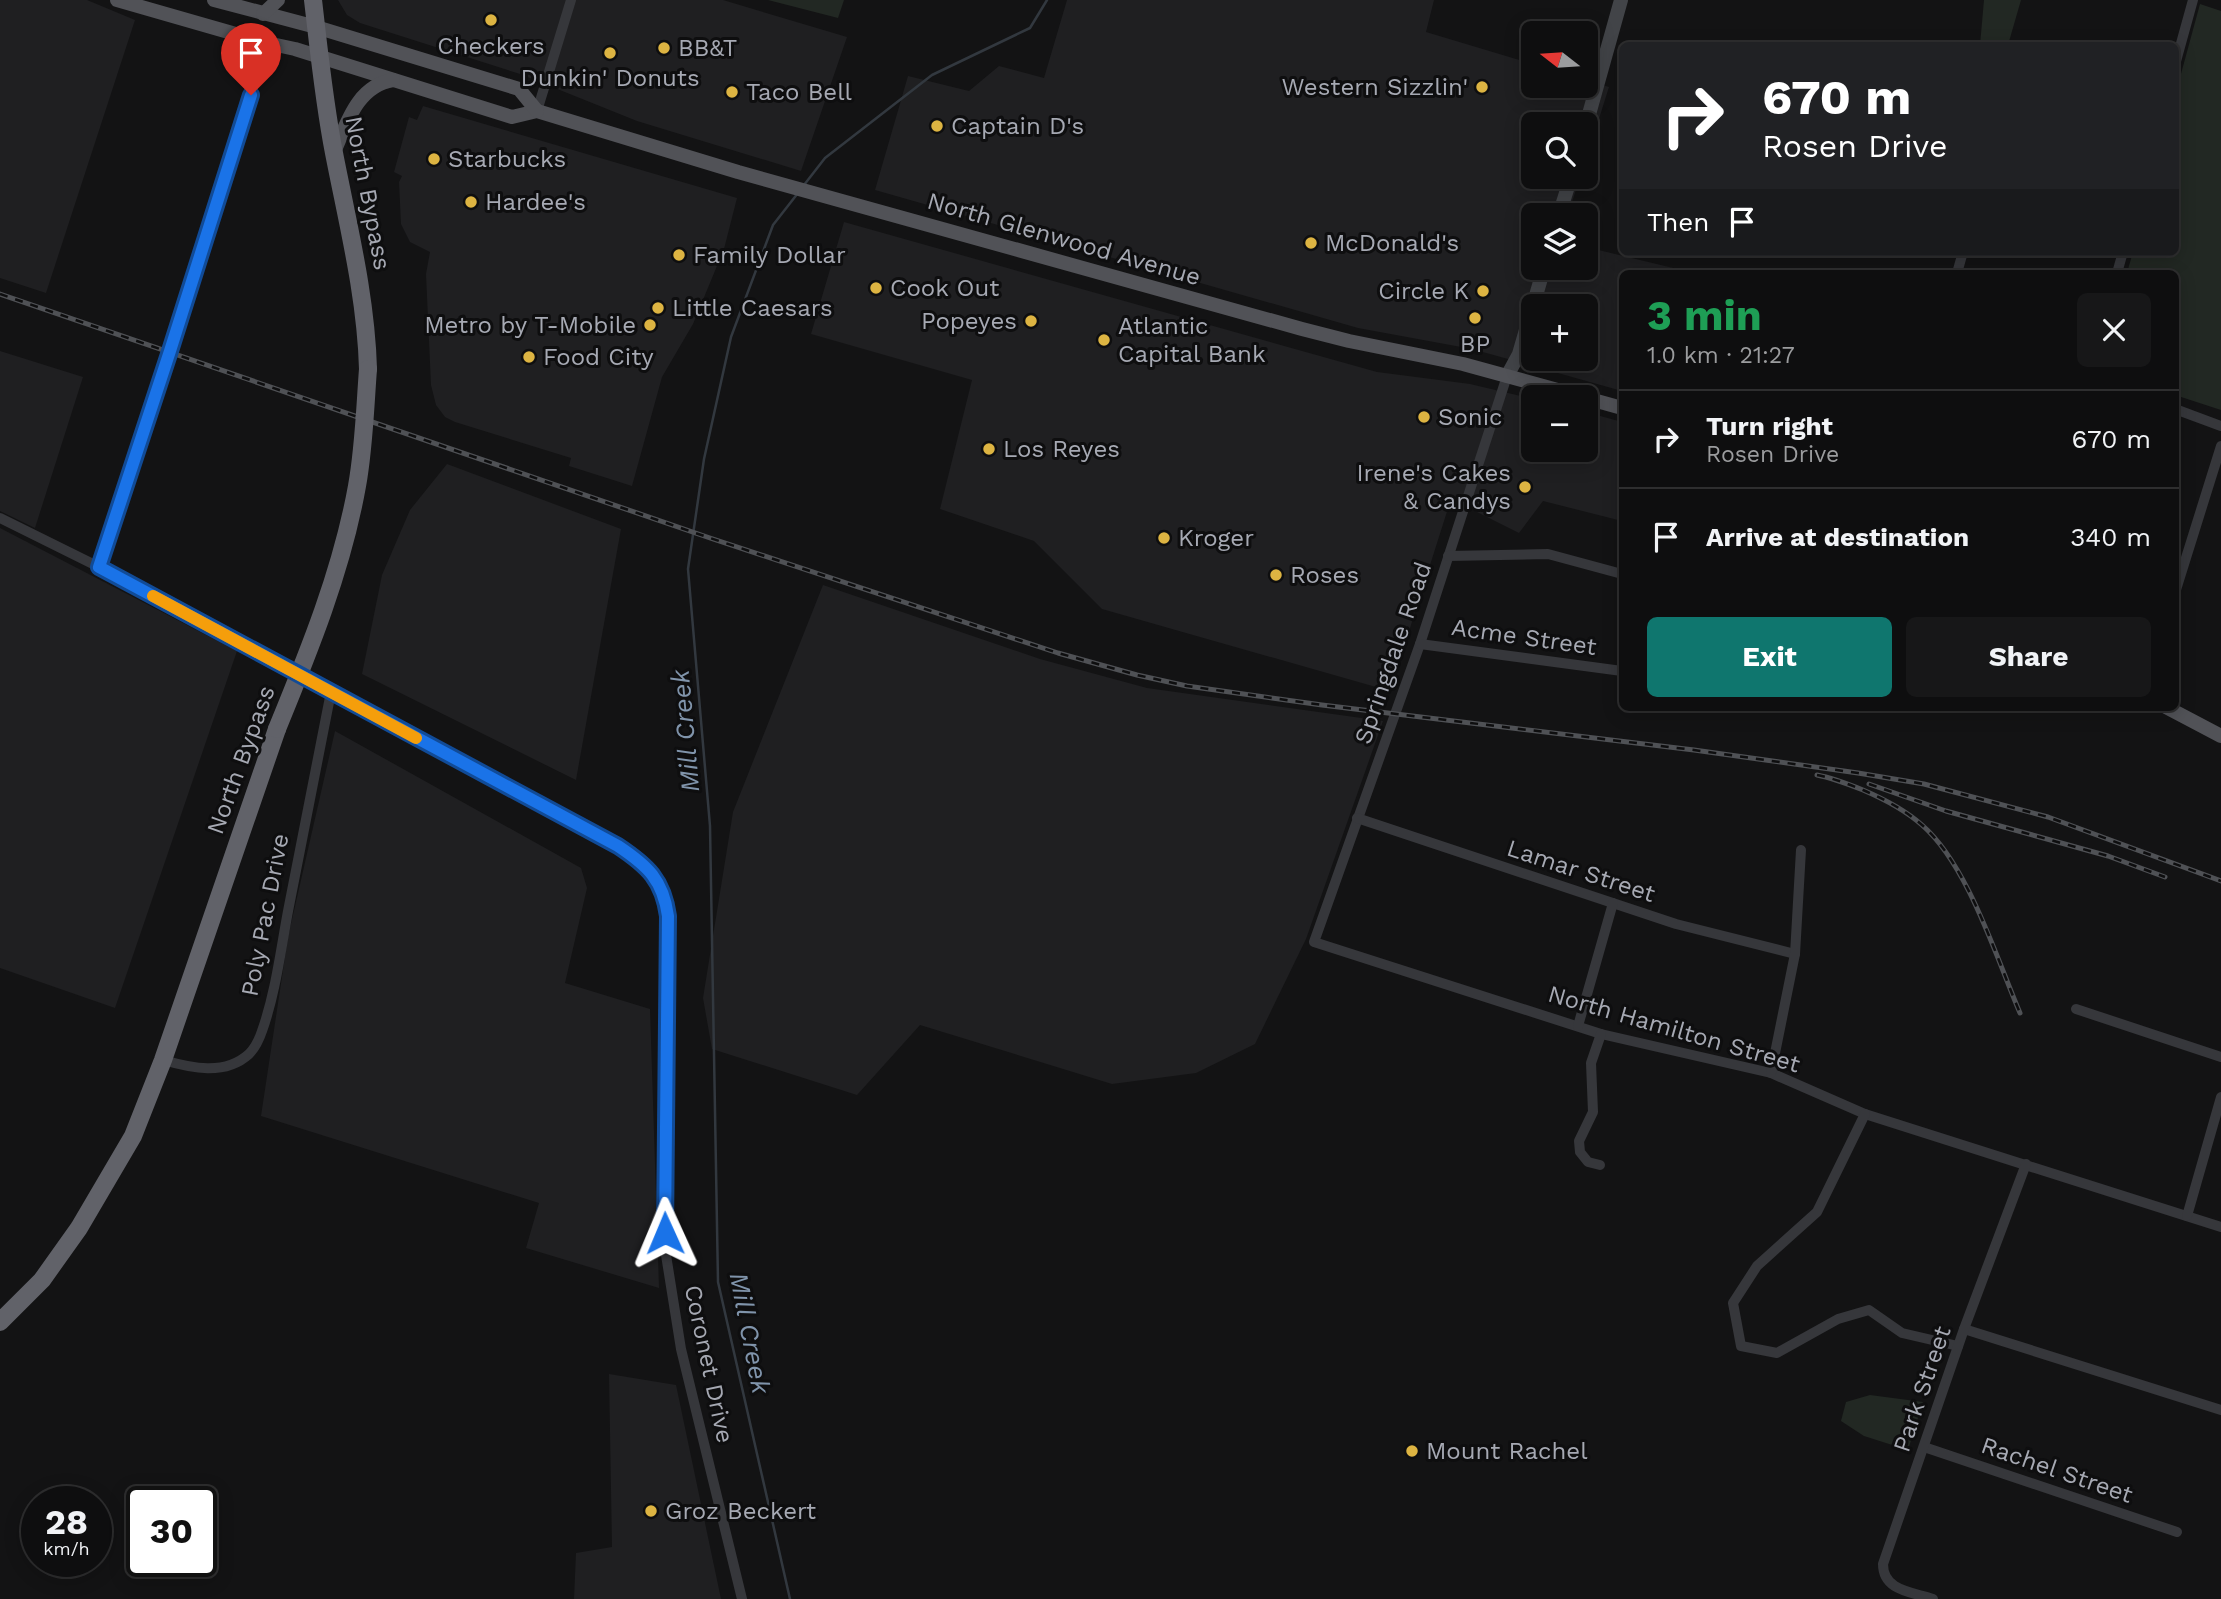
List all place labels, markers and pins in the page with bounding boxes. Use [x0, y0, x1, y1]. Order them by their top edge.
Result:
marker: Checkers [483, 12, 499, 28]
pin [221, 23, 281, 95]
place label: Checkers [437, 32, 545, 60]
place label: BB&T [678, 34, 737, 62]
marker: BB&T [656, 40, 672, 56]
marker: Dunkin' Donuts [602, 45, 618, 61]
place label: Dunkin' Donuts [520, 64, 700, 92]
place label: Western Sizzlin' [1282, 73, 1468, 101]
place label: Taco Bell [746, 78, 853, 106]
marker: Western Sizzlin' [1474, 79, 1490, 95]
marker: Taco Bell [724, 84, 740, 100]
place label: Captain D's [951, 112, 1084, 140]
marker: Captain D's [929, 118, 945, 134]
place label: Starbucks [448, 145, 566, 173]
marker: Starbucks [426, 151, 442, 167]
place label: Hardee's [485, 188, 586, 216]
marker: Hardee's [463, 194, 479, 210]
place label: McDonald's [1325, 229, 1459, 257]
marker: McDonald's [1303, 235, 1319, 251]
place label: Family Dollar [693, 241, 846, 269]
marker: Family Dollar [671, 247, 687, 263]
place label: Cook Out [890, 274, 999, 302]
place label: Circle K [1378, 277, 1469, 305]
marker: Cook Out [868, 280, 884, 296]
marker: Circle K [1475, 283, 1491, 299]
place label: Little Caesars [672, 294, 833, 322]
marker: Little Caesars [650, 300, 666, 316]
place label: Popeyes [921, 307, 1017, 335]
marker: BP [1467, 310, 1483, 326]
place label: Metro by T-Mobile [424, 311, 636, 339]
place label: Atlantic Capital Bank [1118, 312, 1266, 368]
marker: Popeyes [1023, 313, 1039, 329]
marker: Metro by T-Mobile [642, 317, 658, 333]
place label: BP [1460, 330, 1490, 358]
marker: Atlantic Capital Bank [1096, 332, 1112, 348]
place label: Food City [543, 343, 654, 371]
marker: Food City [521, 349, 537, 365]
place label: Sonic [1438, 403, 1502, 431]
marker: Sonic [1416, 409, 1432, 425]
place label: Los Reyes [1003, 435, 1120, 463]
marker: Los Reyes [981, 441, 997, 457]
place label: Irene's Cakes & Candys [1357, 459, 1511, 515]
marker: Irene's Cakes & Candys [1517, 479, 1533, 495]
place label: Kroger [1178, 524, 1254, 552]
marker: Kroger [1156, 530, 1172, 546]
place label: Roses [1290, 561, 1359, 589]
marker: Roses [1268, 567, 1284, 583]
place label: Mount Rachel [1426, 1437, 1588, 1465]
marker: Mount Rachel [1404, 1443, 1420, 1459]
place label: Groz Beckert [665, 1497, 816, 1525]
marker: Groz Beckert [643, 1503, 659, 1519]

